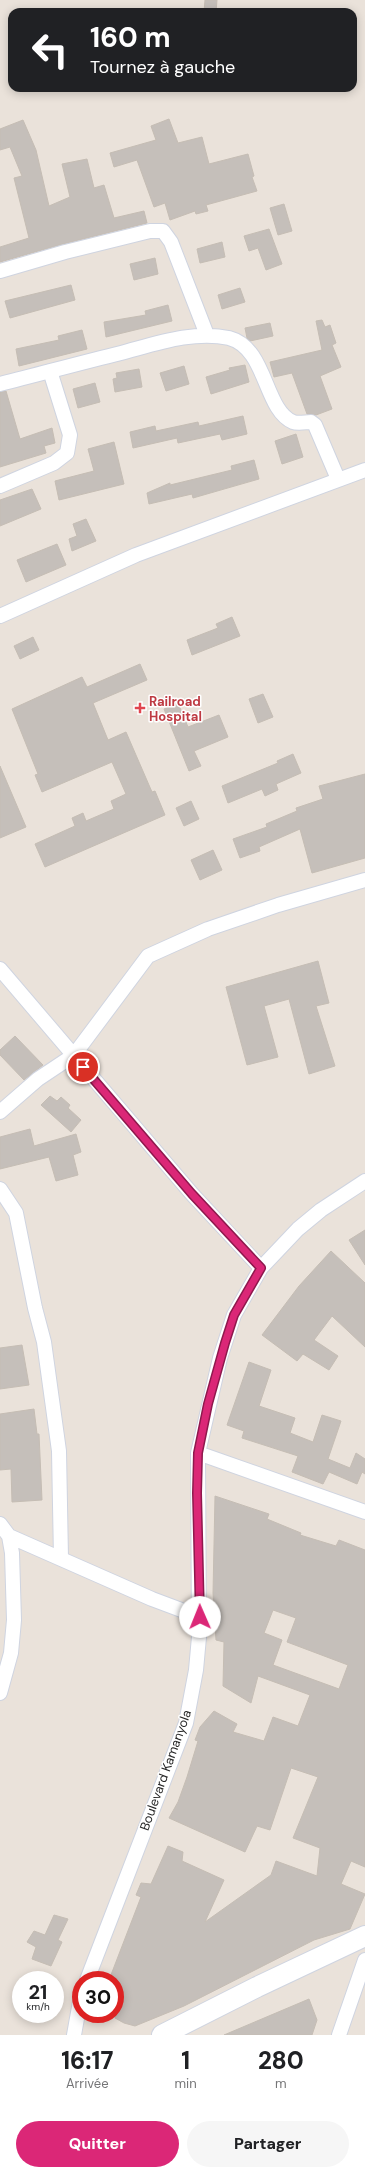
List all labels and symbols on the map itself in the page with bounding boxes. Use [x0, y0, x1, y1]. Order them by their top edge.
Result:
place label: Railroad Hospital [149, 693, 202, 725]
marker: Railroad Hospital [134, 702, 146, 714]
pin [66, 1050, 100, 1084]
position arrow [179, 1596, 221, 1638]
street label: Boulevard Kamanyola [136, 1707, 195, 1833]
speed limit sign: 30 [72, 1971, 124, 2023]

